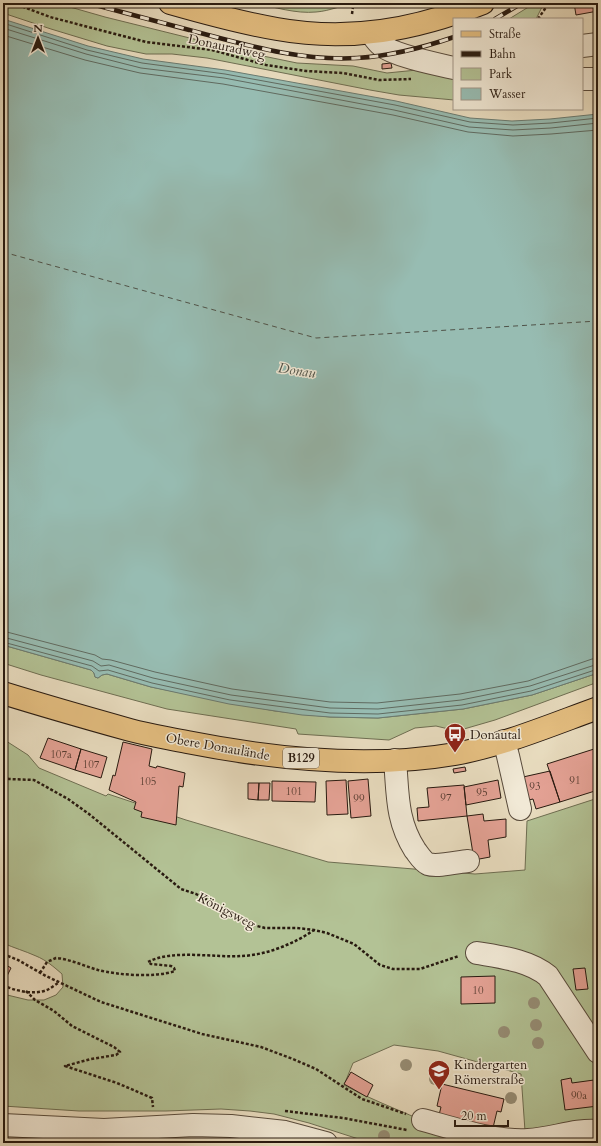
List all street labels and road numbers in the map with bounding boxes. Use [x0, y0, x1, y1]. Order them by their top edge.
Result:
street label: Donauradweg [186, 30, 268, 64]
street label: Obere Donaulände [164, 729, 271, 765]
road number: B129 [283, 748, 319, 768]
street label: Königsweg [194, 889, 259, 934]

